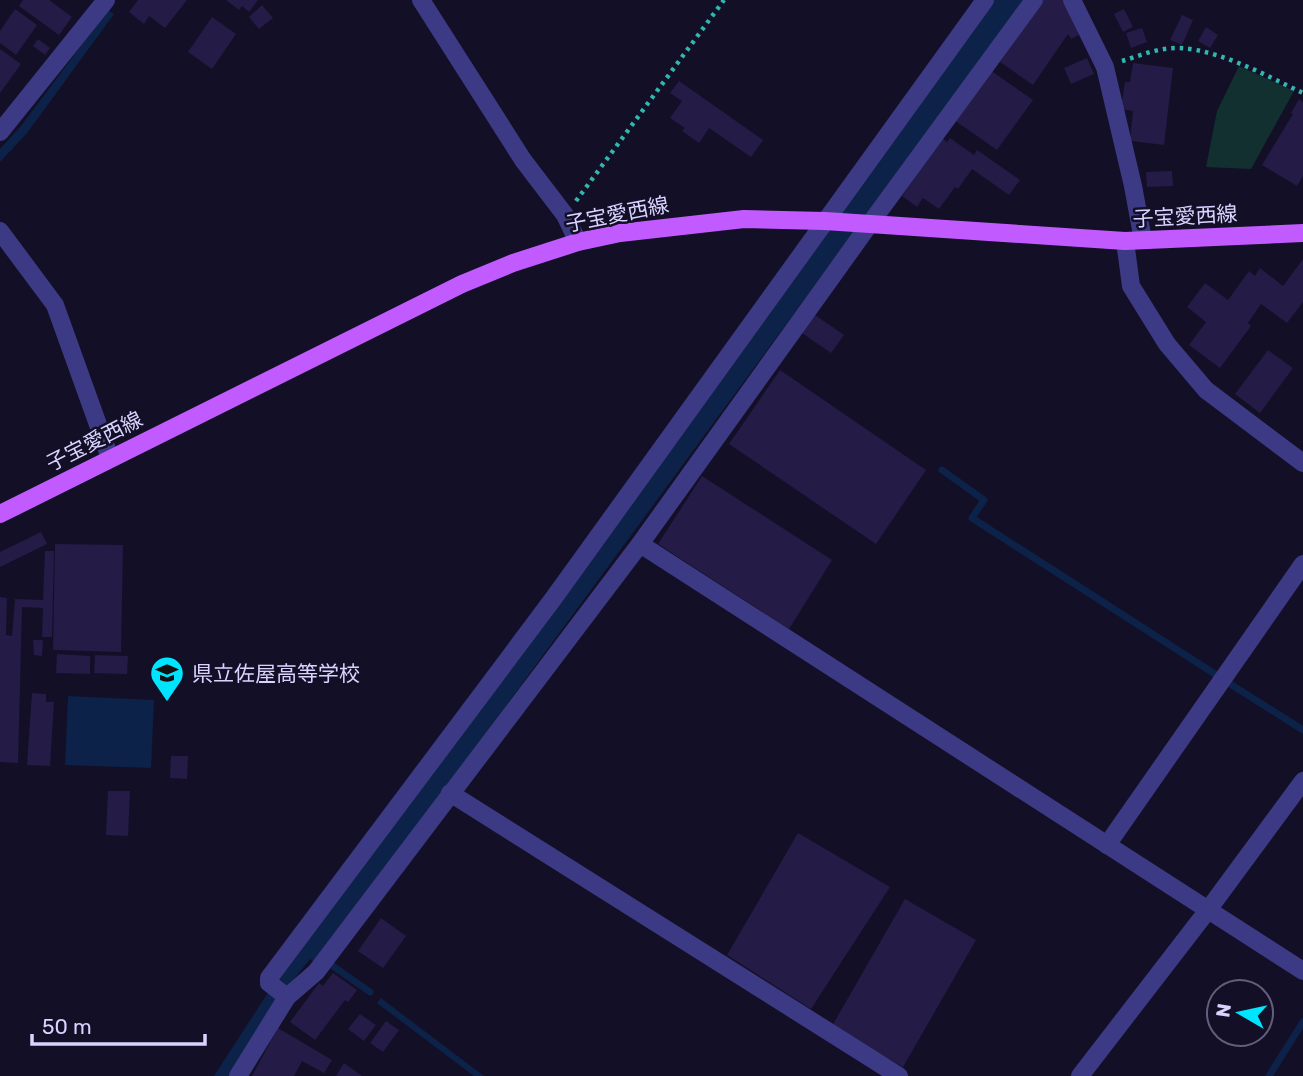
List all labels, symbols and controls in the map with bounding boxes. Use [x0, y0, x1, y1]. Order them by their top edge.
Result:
street label: 子宝愛西線 [563, 192, 671, 236]
street label: 子宝愛西線 [1132, 201, 1238, 231]
street label: 子宝愛西線 [42, 406, 146, 476]
school or university icon: 県立佐屋高等学校 [148, 654, 186, 703]
place label: 県立佐屋高等学校 [192, 661, 360, 686]
north arrow [1205, 978, 1275, 1048]
scale bar [32, 1002, 205, 1046]
text: N [1211, 1002, 1236, 1019]
text: 50 m [42, 1014, 92, 1039]

